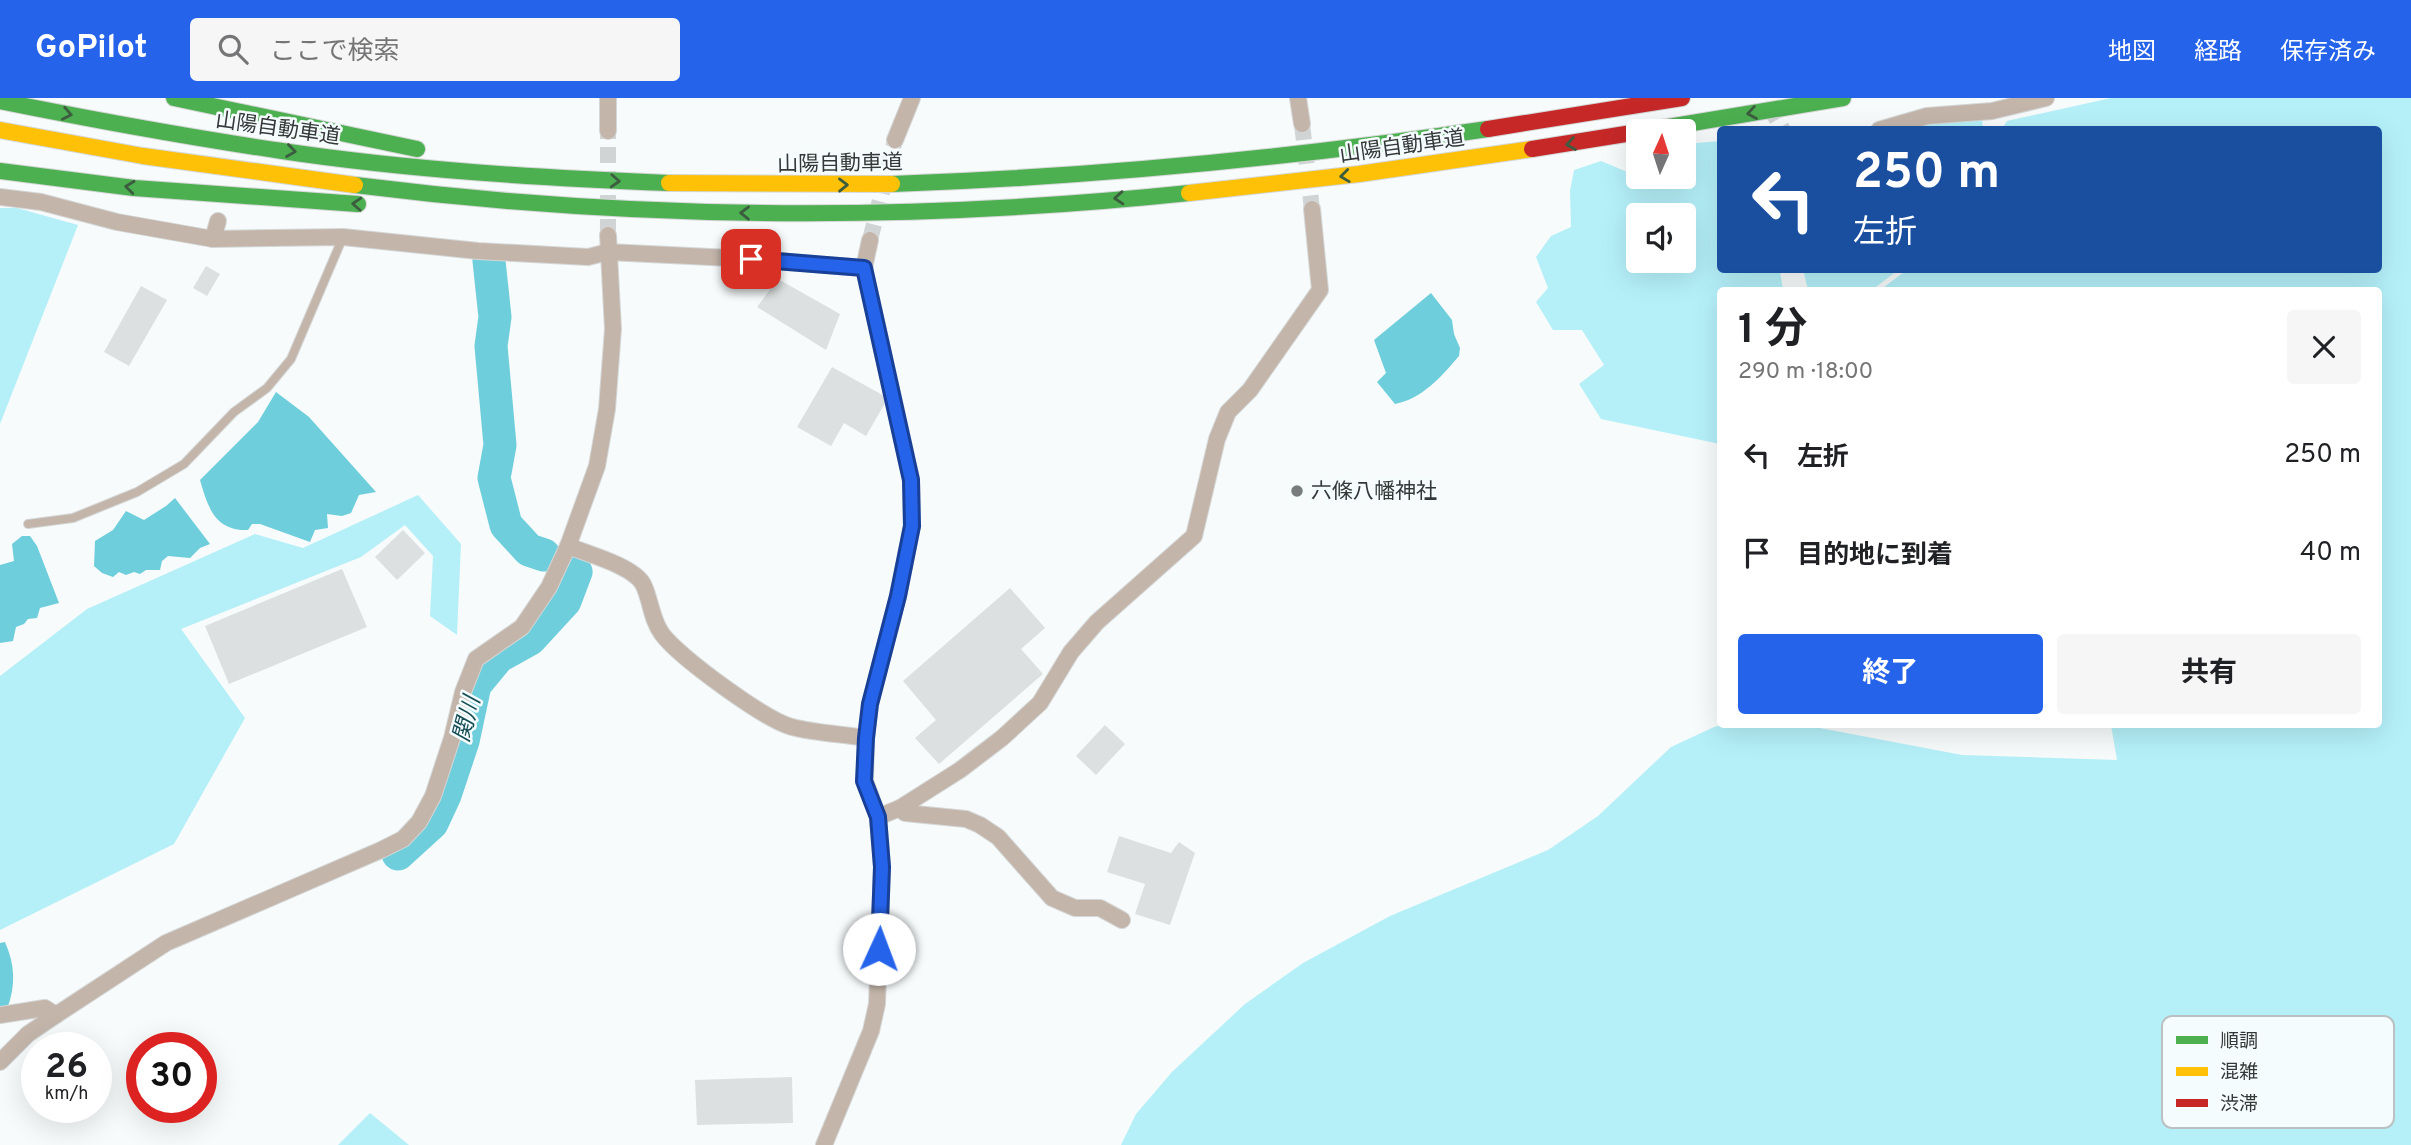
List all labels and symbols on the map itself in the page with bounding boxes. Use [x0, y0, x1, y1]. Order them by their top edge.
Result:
one-way arrow [1746, 105, 1757, 120]
one-way arrow [61, 106, 73, 121]
street label: 山陽自動車道 [214, 107, 342, 152]
north arrow [1626, 119, 1696, 189]
street label: 山陽自動車道 [1338, 125, 1466, 170]
one-way arrow [1565, 136, 1577, 151]
one-way arrow [285, 144, 297, 159]
street label: 山陽自動車道 [777, 150, 903, 179]
one-way arrow [1340, 168, 1351, 183]
one-way arrow [610, 173, 621, 188]
one-way arrow [838, 177, 849, 193]
one-way arrow [124, 180, 136, 195]
one-way arrow [1113, 190, 1124, 205]
one-way arrow [351, 197, 362, 212]
one-way arrow [739, 205, 750, 220]
pin [721, 229, 781, 289]
place label: 六條八幡神社 [1311, 479, 1437, 506]
marker: 六條八幡神社 [1289, 483, 1305, 499]
water label: 関川 [448, 691, 489, 746]
position arrow [842, 912, 916, 986]
legend [2162, 1016, 2394, 1128]
text: 順調 [2220, 1030, 2258, 1054]
speed limit sign: 30 [126, 1032, 217, 1123]
text: 混雑 [2220, 1061, 2258, 1085]
text: 渋滞 [2220, 1093, 2258, 1117]

